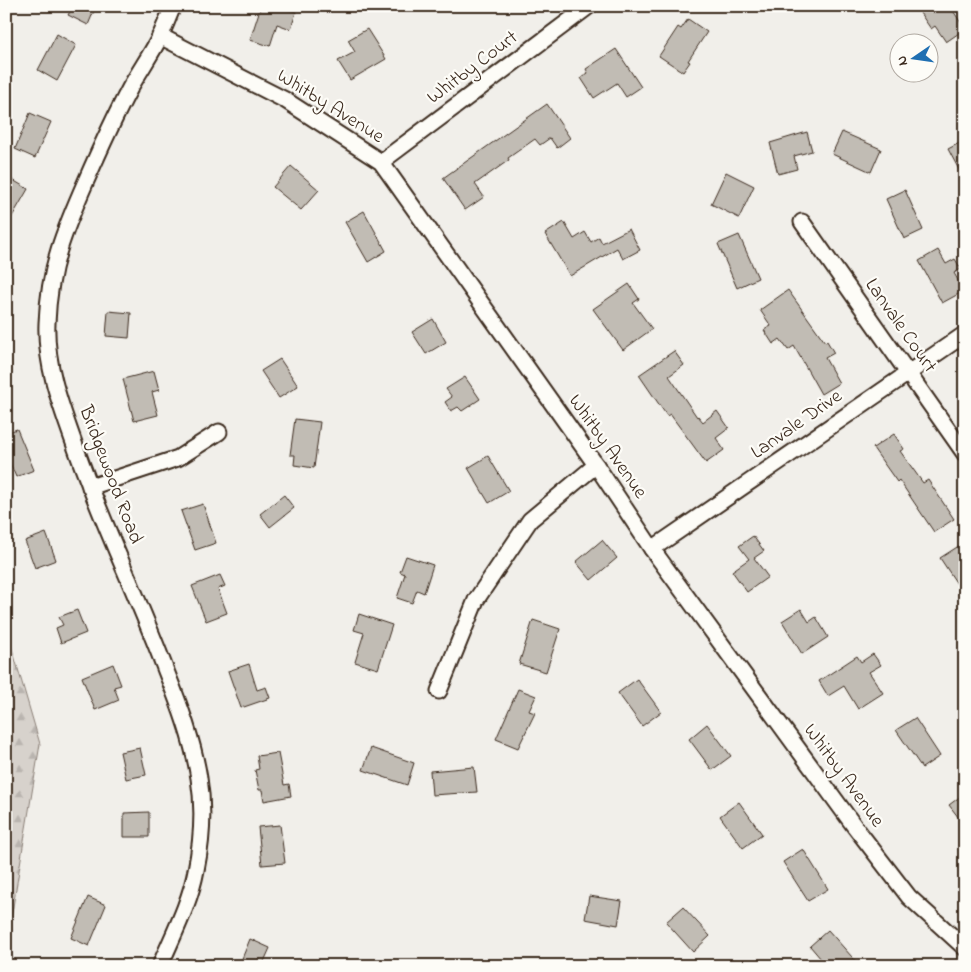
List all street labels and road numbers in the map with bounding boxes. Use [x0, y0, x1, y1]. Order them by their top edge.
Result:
street label: Whitby Court [421, 24, 525, 112]
street label: Whitby Avenue [271, 62, 389, 152]
street label: Lanvale Court [857, 273, 943, 379]
street label: Lanvale Drive [745, 383, 849, 467]
street label: Whitby Avenue [560, 389, 654, 505]
street label: Bridgewood Road [69, 401, 150, 549]
street label: Whitby Avenue [795, 718, 891, 834]

